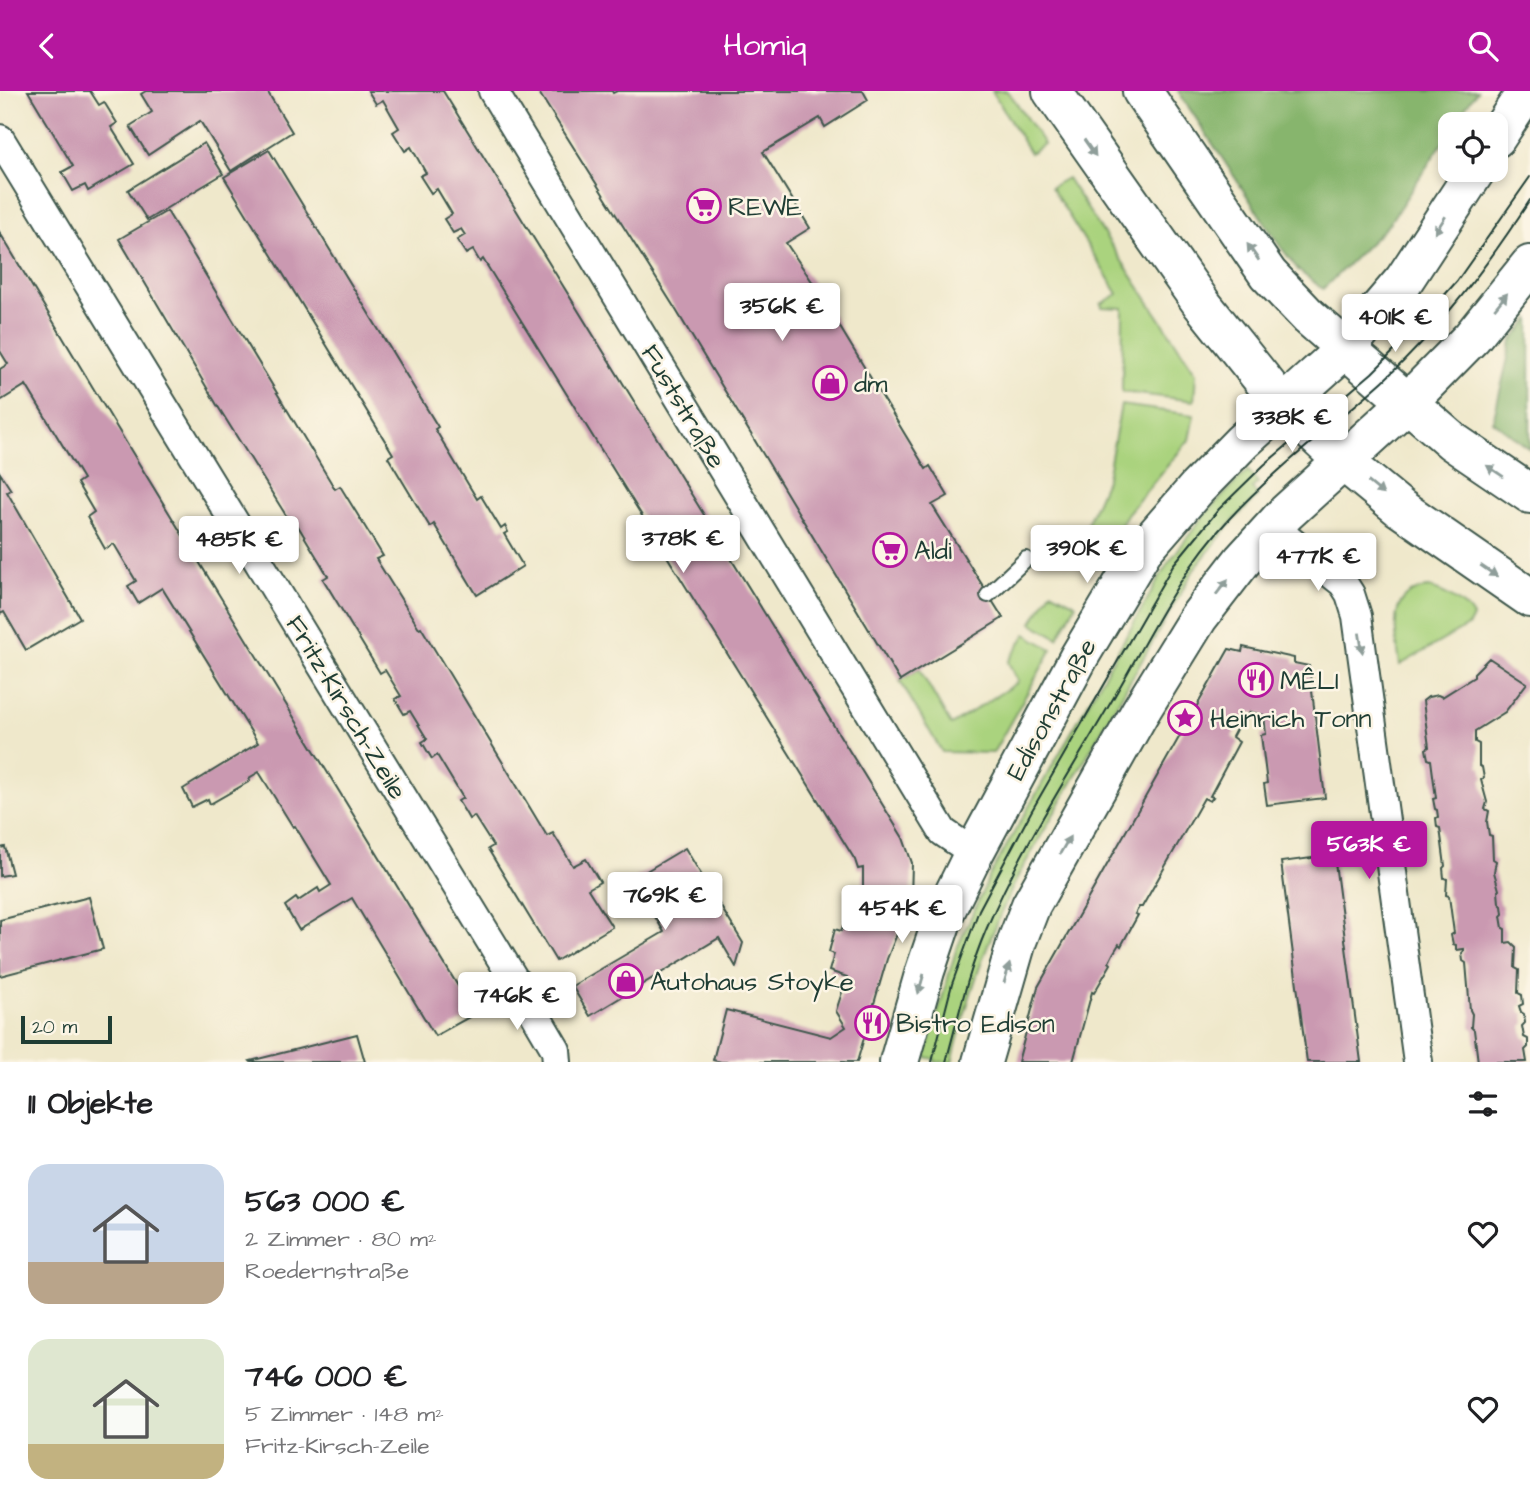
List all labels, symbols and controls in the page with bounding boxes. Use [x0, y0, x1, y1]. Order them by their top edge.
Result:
text: Homiq [723, 23, 807, 68]
icon: back [28, 27, 66, 65]
icon: search [1464, 27, 1502, 65]
map controls [1438, 112, 1508, 182]
button: locate [1438, 112, 1508, 182]
one-way arrow [1083, 139, 1097, 157]
supermarket icon: REWE [685, 187, 723, 225]
place label: REWE [728, 189, 802, 225]
one-way arrow [1434, 215, 1447, 235]
one-way arrow [1246, 243, 1260, 261]
pin: 356K € [725, 283, 839, 343]
text: 356K € [740, 290, 824, 322]
one-way arrow [1493, 293, 1508, 310]
pin: 401K € [1338, 295, 1452, 354]
text: 401K € [1358, 301, 1432, 333]
street label: Fuststraße [632, 338, 734, 475]
shop icon: dm [811, 364, 849, 402]
place label: dm [854, 366, 888, 402]
pin: 338K € [1235, 395, 1349, 454]
text: 338K € [1252, 401, 1332, 433]
one-way arrow [1486, 465, 1505, 478]
one-way arrow [1367, 480, 1384, 495]
pin: 378K € [626, 515, 740, 575]
pin: 485K € [182, 517, 296, 576]
text: 378K € [642, 522, 724, 554]
text: 485K € [195, 523, 283, 555]
pin: 390K € [1030, 525, 1144, 585]
supermarket icon: Aldi [871, 531, 909, 569]
text: 390K € [1047, 532, 1127, 564]
place label: Aldi [914, 533, 952, 569]
pin: 477K € [1261, 533, 1375, 593]
text: 477K € [1275, 540, 1361, 572]
one-way arrow [1480, 564, 1498, 578]
one-way arrow [1214, 578, 1228, 596]
street label: Fritz-Kirsch-Zeile [277, 609, 415, 806]
street label: Edisonstraße [998, 632, 1106, 787]
one-way arrow [1356, 632, 1367, 654]
restaurant icon: MÊLI [1237, 661, 1275, 699]
place label: MÊLI [1280, 663, 1339, 699]
place icon: Heinrich Tonn [1166, 699, 1204, 737]
place label: Heinrich Tonn [1210, 701, 1372, 737]
pin: 563K € [1312, 821, 1426, 881]
text: 563K € [1327, 828, 1411, 860]
one-way arrow [1059, 836, 1071, 855]
pin: 769K € [608, 873, 722, 932]
text: 769K € [623, 879, 707, 911]
pin: 454K € [845, 885, 959, 945]
text: 454K € [857, 892, 947, 924]
shop icon: Autohaus Stoyke [607, 962, 645, 1000]
one-way arrow [1003, 962, 1013, 983]
place label: Autohaus Stoyke [650, 964, 854, 1002]
pin: 746K € [460, 972, 574, 1032]
one-way arrow [915, 974, 925, 995]
text: 746K € [474, 979, 560, 1011]
restaurant icon: Bistro Edison [853, 1004, 891, 1042]
place label: Bistro Edison [896, 1006, 1055, 1042]
scale bar [21, 1013, 112, 1045]
text: 20 m [32, 1014, 77, 1041]
text: 11 Objekte [28, 1083, 153, 1125]
icon: filters [1464, 1085, 1502, 1123]
text: 563 000 € [245, 1181, 405, 1223]
icon: home [84, 1192, 168, 1276]
icon: heart [1464, 1215, 1502, 1253]
text: 2 Zimmer · 80 m² [245, 1223, 437, 1255]
text: Roedernstraße [245, 1255, 409, 1287]
text: 746 000 € [245, 1356, 407, 1398]
icon: home [84, 1367, 168, 1451]
icon: heart [1464, 1390, 1502, 1428]
text: 5 Zimmer · 148 m² [245, 1398, 444, 1430]
text: Fritz-Kirsch-Zeile [245, 1430, 430, 1462]

